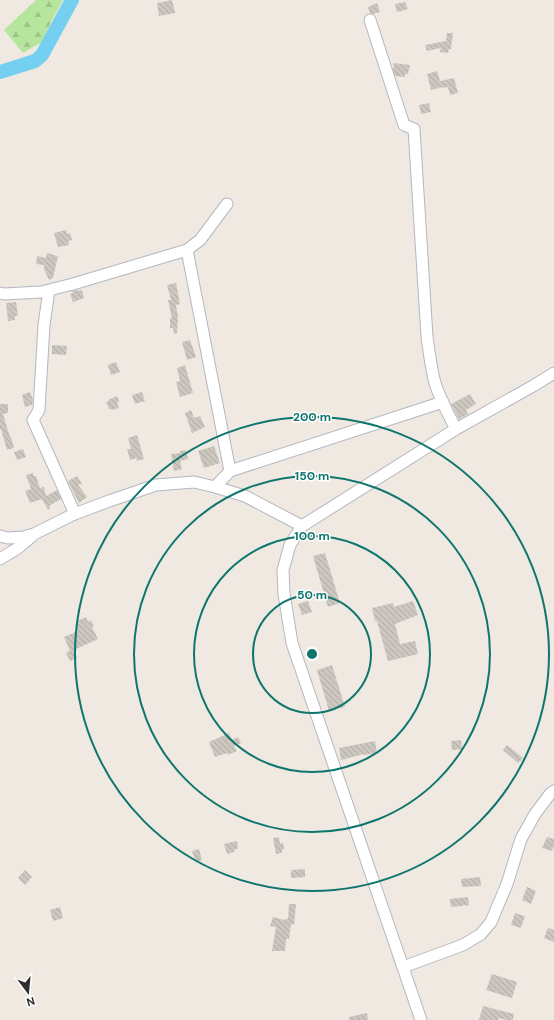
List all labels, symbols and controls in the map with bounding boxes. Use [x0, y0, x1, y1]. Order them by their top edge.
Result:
text: 200 m [293, 409, 331, 425]
text: 150 m [295, 468, 329, 484]
text: 100 m [294, 528, 330, 544]
text: 50 m [297, 587, 327, 603]
centre of rings [305, 647, 319, 661]
north arrow [8, 972, 48, 1012]
text: N [25, 994, 37, 1009]

